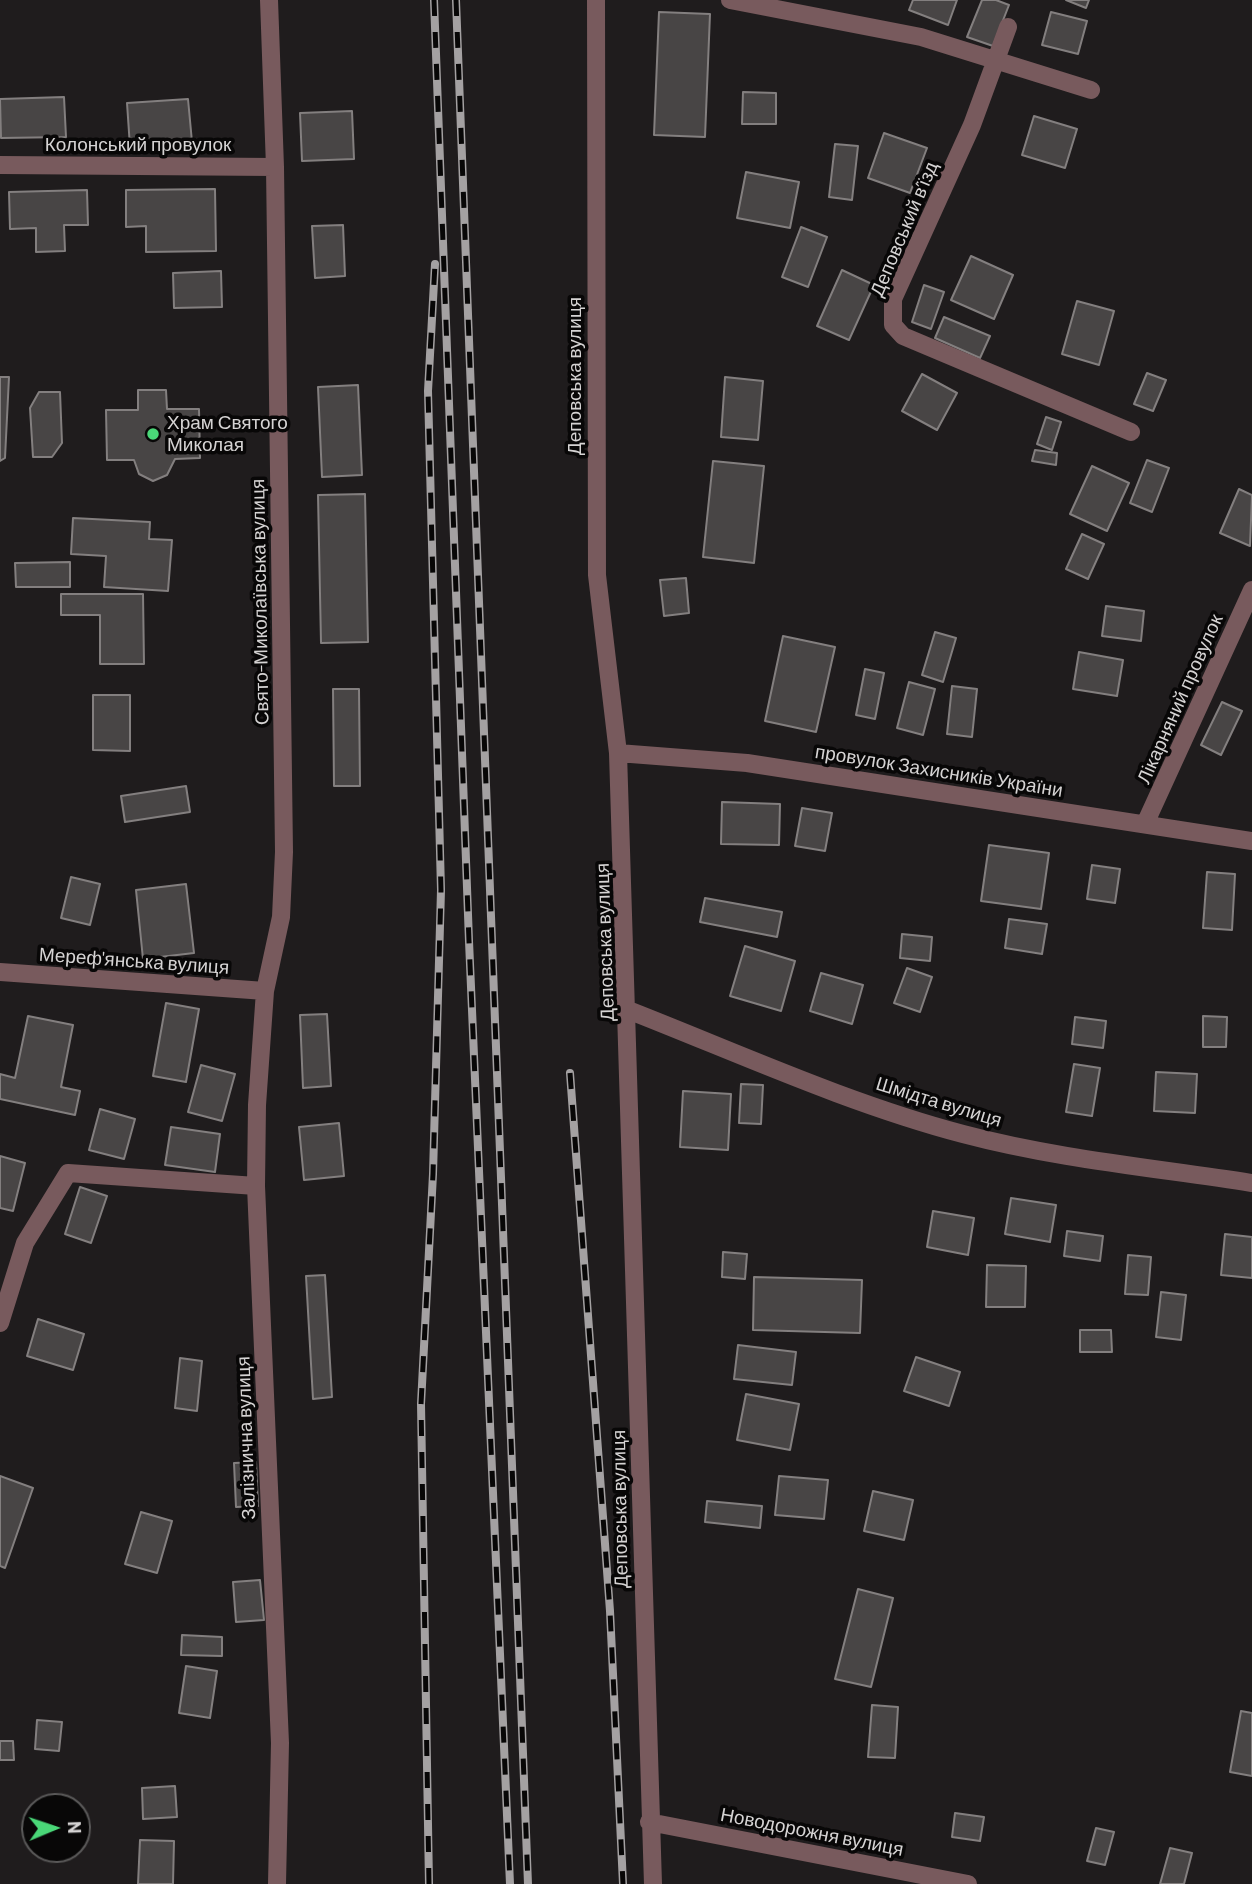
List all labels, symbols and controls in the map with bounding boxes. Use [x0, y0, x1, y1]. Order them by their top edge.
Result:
street label: Колонський провулок [45, 134, 231, 156]
street label: Деповський в’їзд [865, 158, 943, 300]
street label: Деповська вулиця [564, 297, 586, 455]
place label: Храм Святого Миколая [167, 412, 288, 456]
marker: Храм Святого Миколая [145, 426, 161, 442]
street label: Свято-Миколаївська вулиця [246, 479, 274, 725]
street label: Лікарняний провулок [1132, 611, 1228, 787]
street label: провулок Захисників України [814, 740, 1064, 802]
street label: Деповська вулиця [591, 863, 619, 1021]
street label: Мереф'янська вулиця [38, 943, 230, 979]
street label: Шмідта вулиця [873, 1072, 1005, 1132]
street label: Залізнична вулиця [232, 1356, 260, 1520]
street label: Деповська вулиця [607, 1430, 633, 1588]
north arrow [21, 1793, 91, 1863]
street label: Новодорожня вулиця [719, 1803, 905, 1861]
text: N [64, 1821, 87, 1834]

